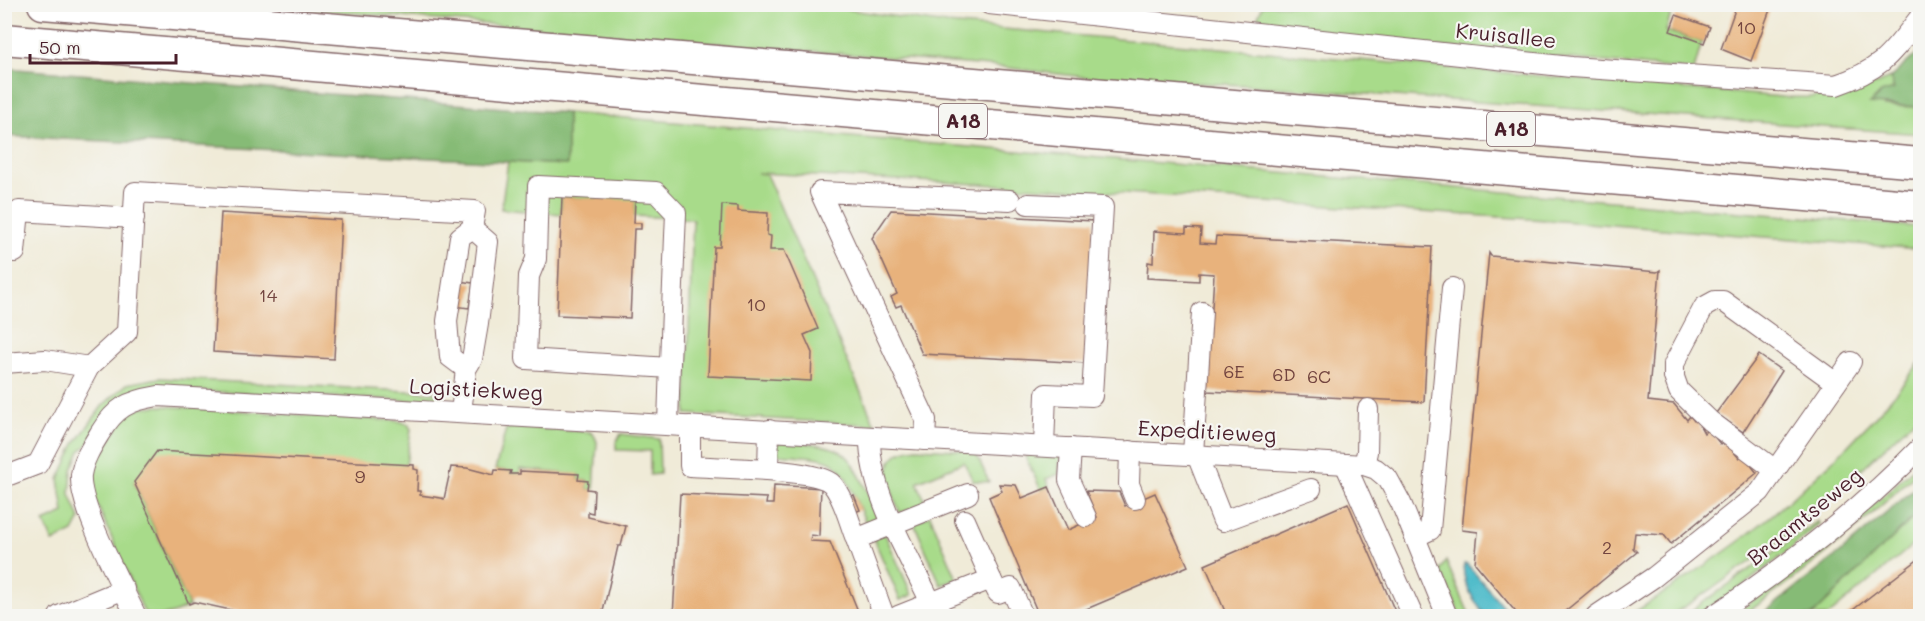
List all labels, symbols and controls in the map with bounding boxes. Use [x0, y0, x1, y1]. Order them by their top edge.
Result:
house number: 10 [1736, 15, 1756, 39]
street label: Kruisallee [1455, 16, 1558, 53]
scale bar [30, 27, 176, 65]
text: 50 m [39, 35, 81, 59]
road number: A18 [939, 104, 987, 138]
road number: A18 [1487, 112, 1535, 146]
house number: 14 [259, 283, 278, 307]
house number: 10 [746, 292, 766, 316]
house number: 6E [1223, 359, 1245, 383]
house number: 6D [1272, 362, 1296, 386]
house number: 6C [1307, 364, 1331, 388]
street label: Logistiekweg [409, 372, 543, 405]
street label: Expeditieweg [1137, 413, 1277, 448]
street label: Braamtseweg [1741, 461, 1867, 571]
house number: 9 [355, 464, 366, 488]
house number: 2 [1602, 535, 1612, 559]

